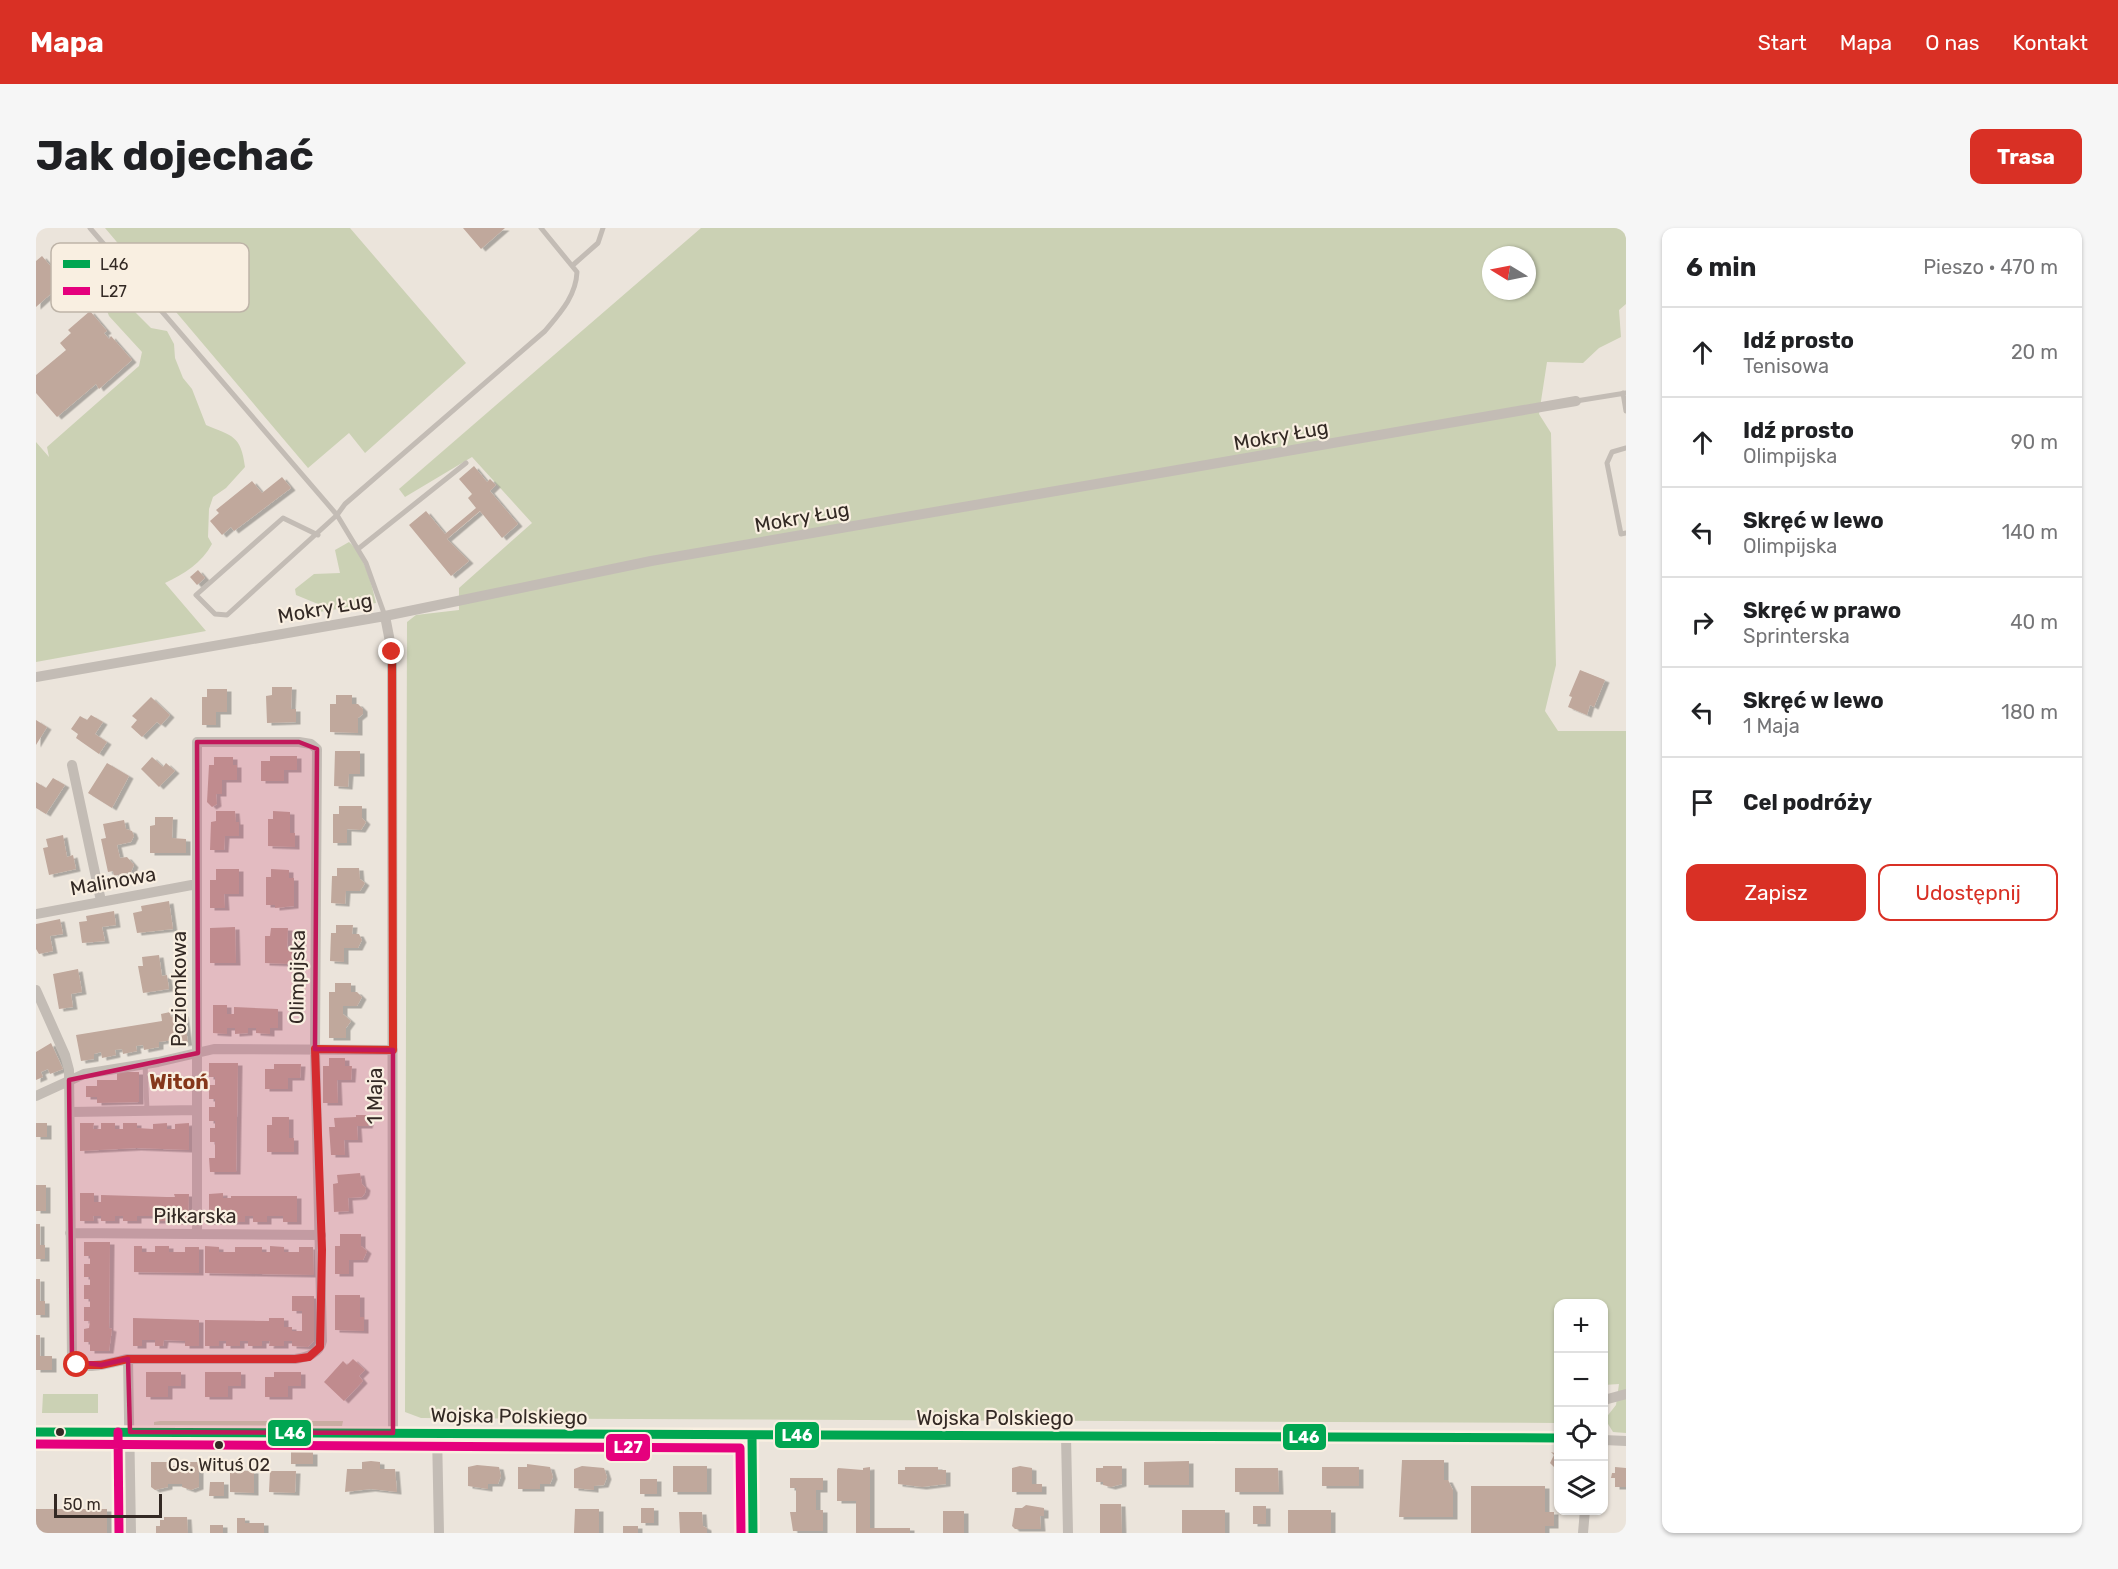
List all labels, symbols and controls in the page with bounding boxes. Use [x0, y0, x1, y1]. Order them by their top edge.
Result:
text: Mapa [30, 26, 104, 59]
text: Start [1758, 30, 1807, 55]
text: Mapa [1840, 30, 1892, 55]
text: O nas [1925, 30, 1980, 55]
text: Kontakt [2013, 30, 2088, 55]
button: Trasa [1970, 129, 2082, 184]
text: Jak dojechać [36, 131, 314, 181]
legend [51, 243, 249, 312]
north arrow [1482, 246, 1536, 300]
text: 6 min [1686, 252, 1756, 283]
text: L46 [100, 255, 129, 274]
text: Pieszo · 470 m [1923, 255, 2058, 279]
text: L27 [100, 282, 127, 301]
text: Idź prosto [1743, 327, 1854, 354]
icon: ahead [1686, 336, 1719, 369]
text: 20 m [2011, 340, 2058, 364]
text: Tenisowa [1743, 354, 1829, 378]
street label: Mokry Ług [1232, 415, 1330, 455]
text: Idź prosto [1743, 417, 1854, 444]
icon: ahead [1686, 426, 1719, 459]
text: 90 m [2011, 430, 2058, 454]
text: Olimpijska [1743, 444, 1837, 468]
street label: Mokry Ług [753, 497, 851, 537]
text: Skręć w lewo [1743, 507, 1884, 534]
icon: left [1686, 516, 1719, 549]
text: 140 m [2002, 520, 2058, 544]
text: Olimpijska [1743, 534, 1837, 558]
street label: Mokry Ług [276, 588, 374, 628]
text: Skręć w prawo [1743, 597, 1901, 624]
icon: right [1686, 606, 1719, 639]
text: 40 m [2010, 610, 2058, 634]
text: Sprinterska [1743, 624, 1850, 648]
route end [378, 638, 404, 664]
text: Skręć w lewo [1743, 687, 1884, 714]
icon: left [1686, 696, 1719, 729]
text: 180 m [2001, 700, 2058, 724]
text: 1 Maja [1743, 714, 1800, 738]
icon: arrive [1686, 786, 1719, 819]
text: Cel podróży [1743, 789, 1872, 816]
street label: Malinowa [68, 862, 158, 900]
button: Zapisz [1686, 864, 1866, 921]
button: Udostępnij [1878, 864, 2058, 921]
street label: Olimpijska [284, 930, 310, 1024]
street label: Poziomkowa [167, 931, 191, 1047]
street label: 1 Maja [363, 1068, 387, 1124]
district label: Witoń [149, 1069, 209, 1094]
street label: Piłkarska [153, 1204, 237, 1228]
map controls [1554, 1299, 1608, 1515]
button: + [1554, 1299, 1608, 1353]
route start [63, 1351, 89, 1377]
button: − [1554, 1353, 1608, 1407]
street label: Wojska Polskiego [430, 1403, 588, 1429]
street label: Wojska Polskiego [916, 1406, 1074, 1430]
button: locate [1554, 1407, 1608, 1461]
line badge: L46 [267, 1419, 312, 1447]
line badge: L46 [774, 1421, 820, 1449]
line badge: L46 [1282, 1423, 1327, 1451]
text: L46 [275, 1424, 305, 1443]
unlabelled marker [54, 1426, 66, 1438]
text: L46 [782, 1426, 812, 1445]
text: L46 [1289, 1428, 1319, 1447]
line badge: L27 [605, 1433, 651, 1462]
text: L27 [613, 1438, 643, 1457]
marker: Os. Wituś 02 [213, 1439, 225, 1451]
place label: Os. Wituś 02 [168, 1454, 270, 1476]
button: layers [1554, 1461, 1608, 1515]
scale bar [54, 1491, 162, 1518]
text: 50 m [63, 1495, 101, 1514]

